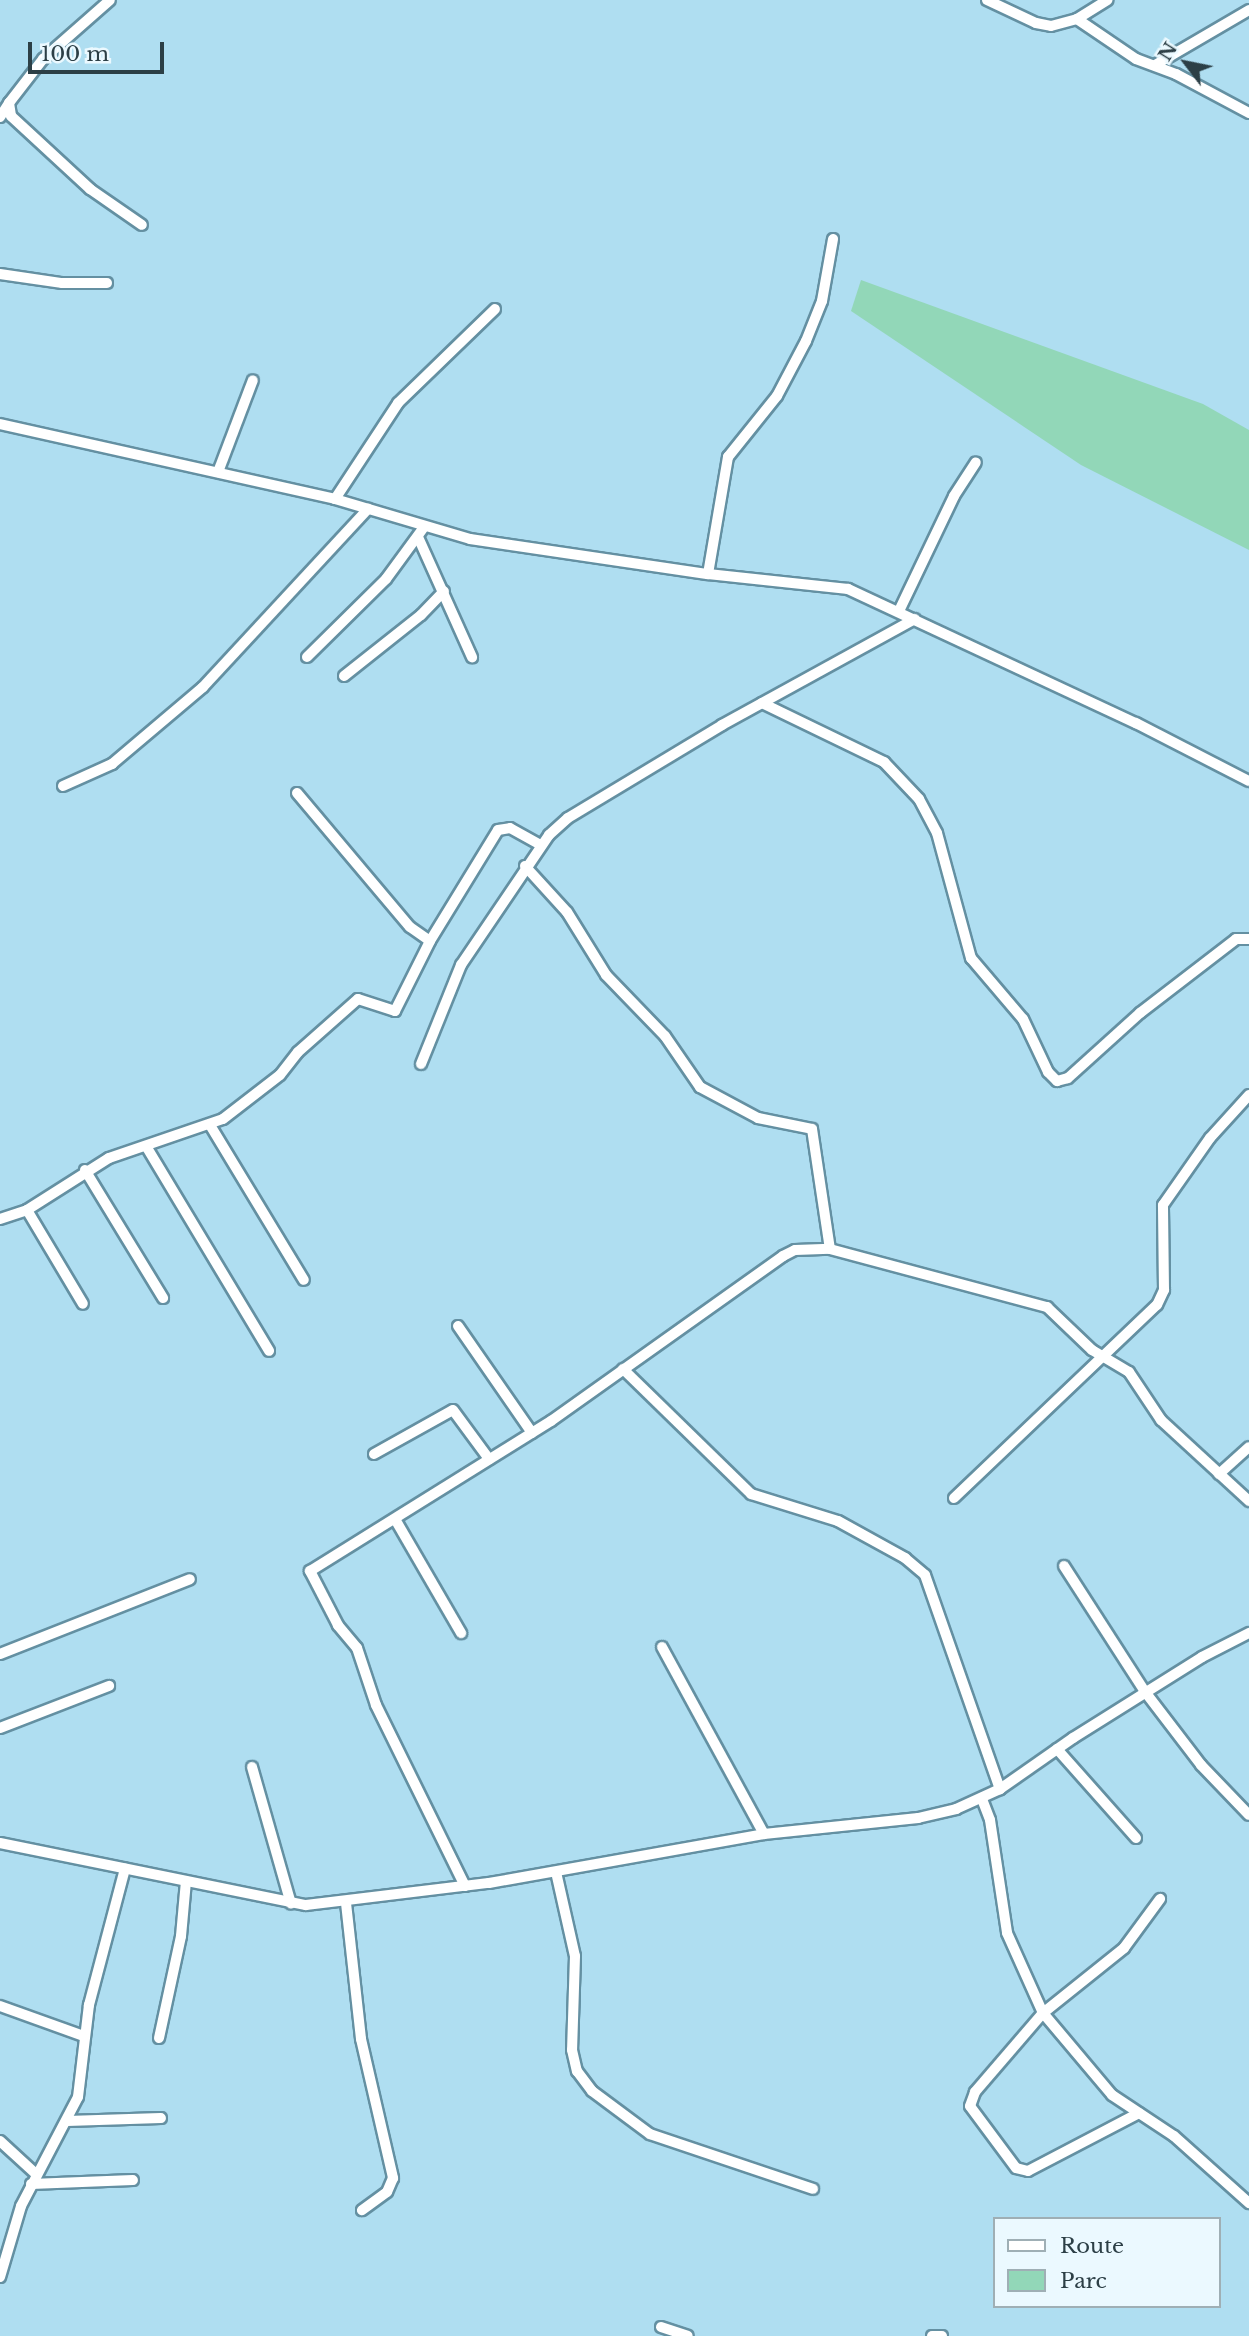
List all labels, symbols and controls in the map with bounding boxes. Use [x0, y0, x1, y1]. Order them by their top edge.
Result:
scale bar [32, 28, 168, 72]
north arrow [1151, 28, 1221, 98]
text: N [1153, 38, 1182, 65]
text: 100 m [41, 41, 109, 67]
legend [993, 2217, 1221, 2308]
text: Route [1060, 2233, 1124, 2259]
text: Parc [1060, 2268, 1107, 2294]

